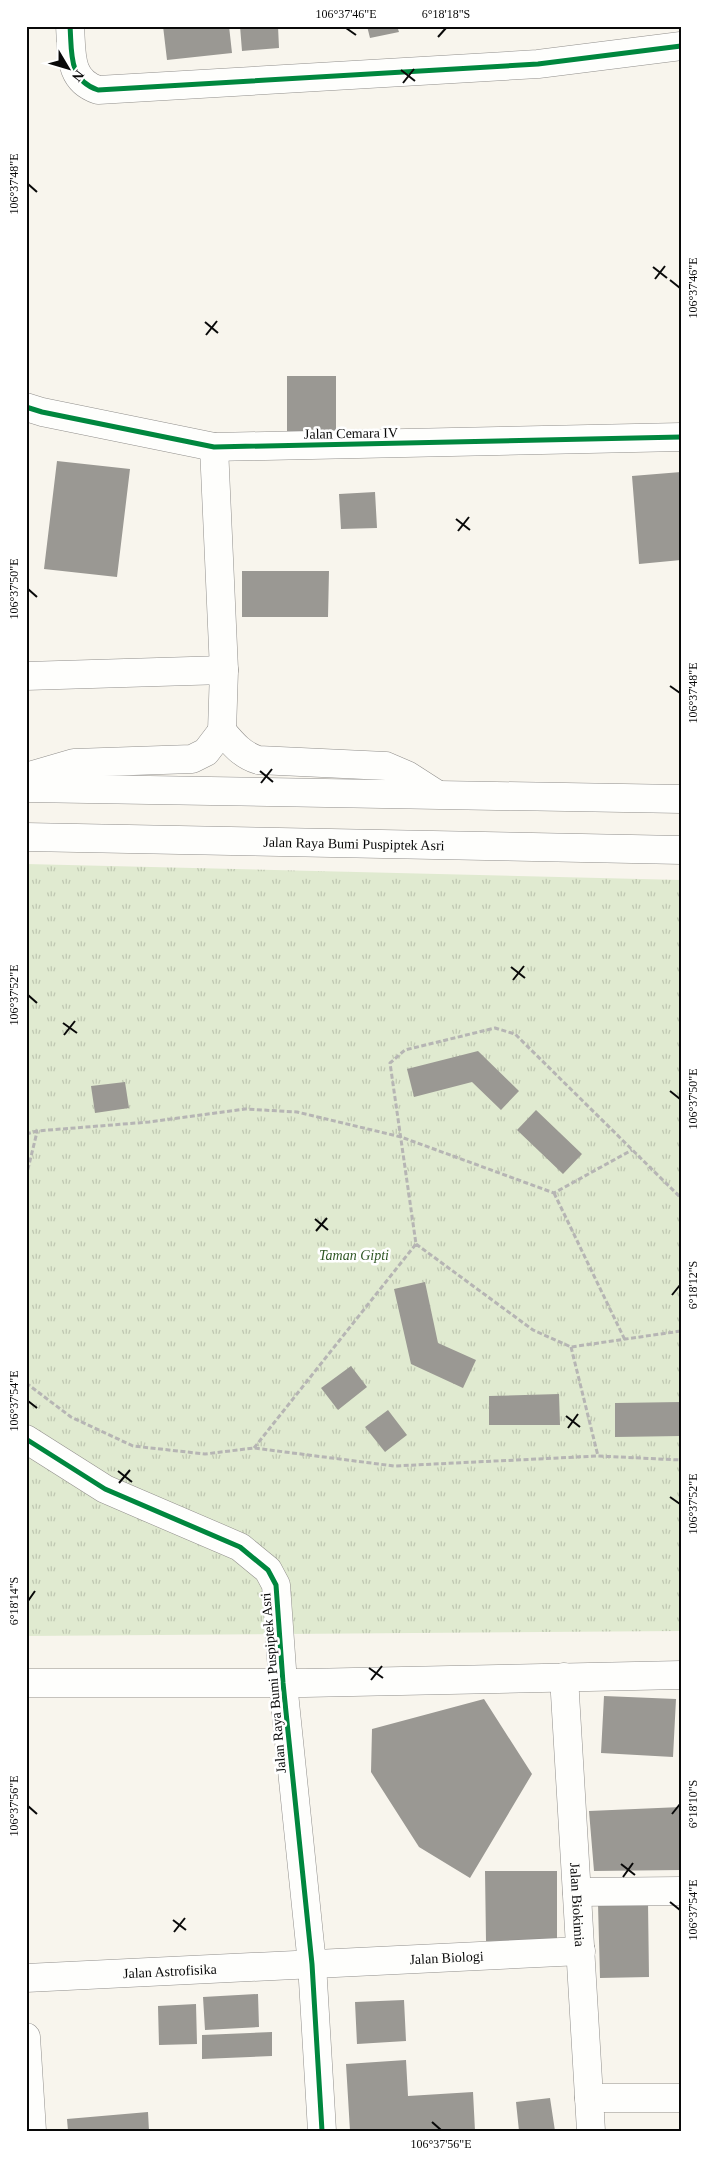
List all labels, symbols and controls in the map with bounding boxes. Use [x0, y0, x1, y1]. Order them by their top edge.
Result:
text: 106°37'46"E [315, 7, 377, 21]
text: 6°18'18"S [422, 7, 470, 21]
north arrow [42, 42, 92, 92]
text: N [69, 67, 87, 84]
text: 106°37'48"E [7, 153, 21, 215]
text: 106°37'46"E [686, 257, 700, 319]
street label: Jalan Cemara IV [304, 425, 398, 442]
text: 106°37'50"E [7, 558, 21, 620]
text: 106°37'48"E [686, 662, 700, 724]
street label: Jalan Raya Bumi Puspiptek Asri [263, 835, 445, 853]
text: 106°37'52"E [7, 964, 21, 1026]
text: 106°37'50"E [686, 1068, 700, 1130]
park label: Taman Gipti [319, 1248, 389, 1263]
text: 6°18'12"S [686, 1261, 700, 1309]
text: 106°37'54"E [7, 1370, 21, 1432]
text: 106°37'52"E [686, 1473, 700, 1535]
text: 6°18'14"S [7, 1577, 21, 1625]
street label: Jalan Raya Bumi Puspiptek Asri [258, 1592, 289, 1774]
text: 106°37'56"E [7, 1775, 21, 1837]
text: 6°18'10"S [686, 1780, 700, 1828]
street label: Jalan Biokimia [567, 1862, 587, 1948]
text: 106°37'54"E [686, 1879, 700, 1941]
street label: Jalan Biologi [409, 1949, 484, 1967]
street label: Jalan Astrofisika [123, 1962, 218, 1981]
text: 106°37'56"E [410, 2137, 472, 2151]

